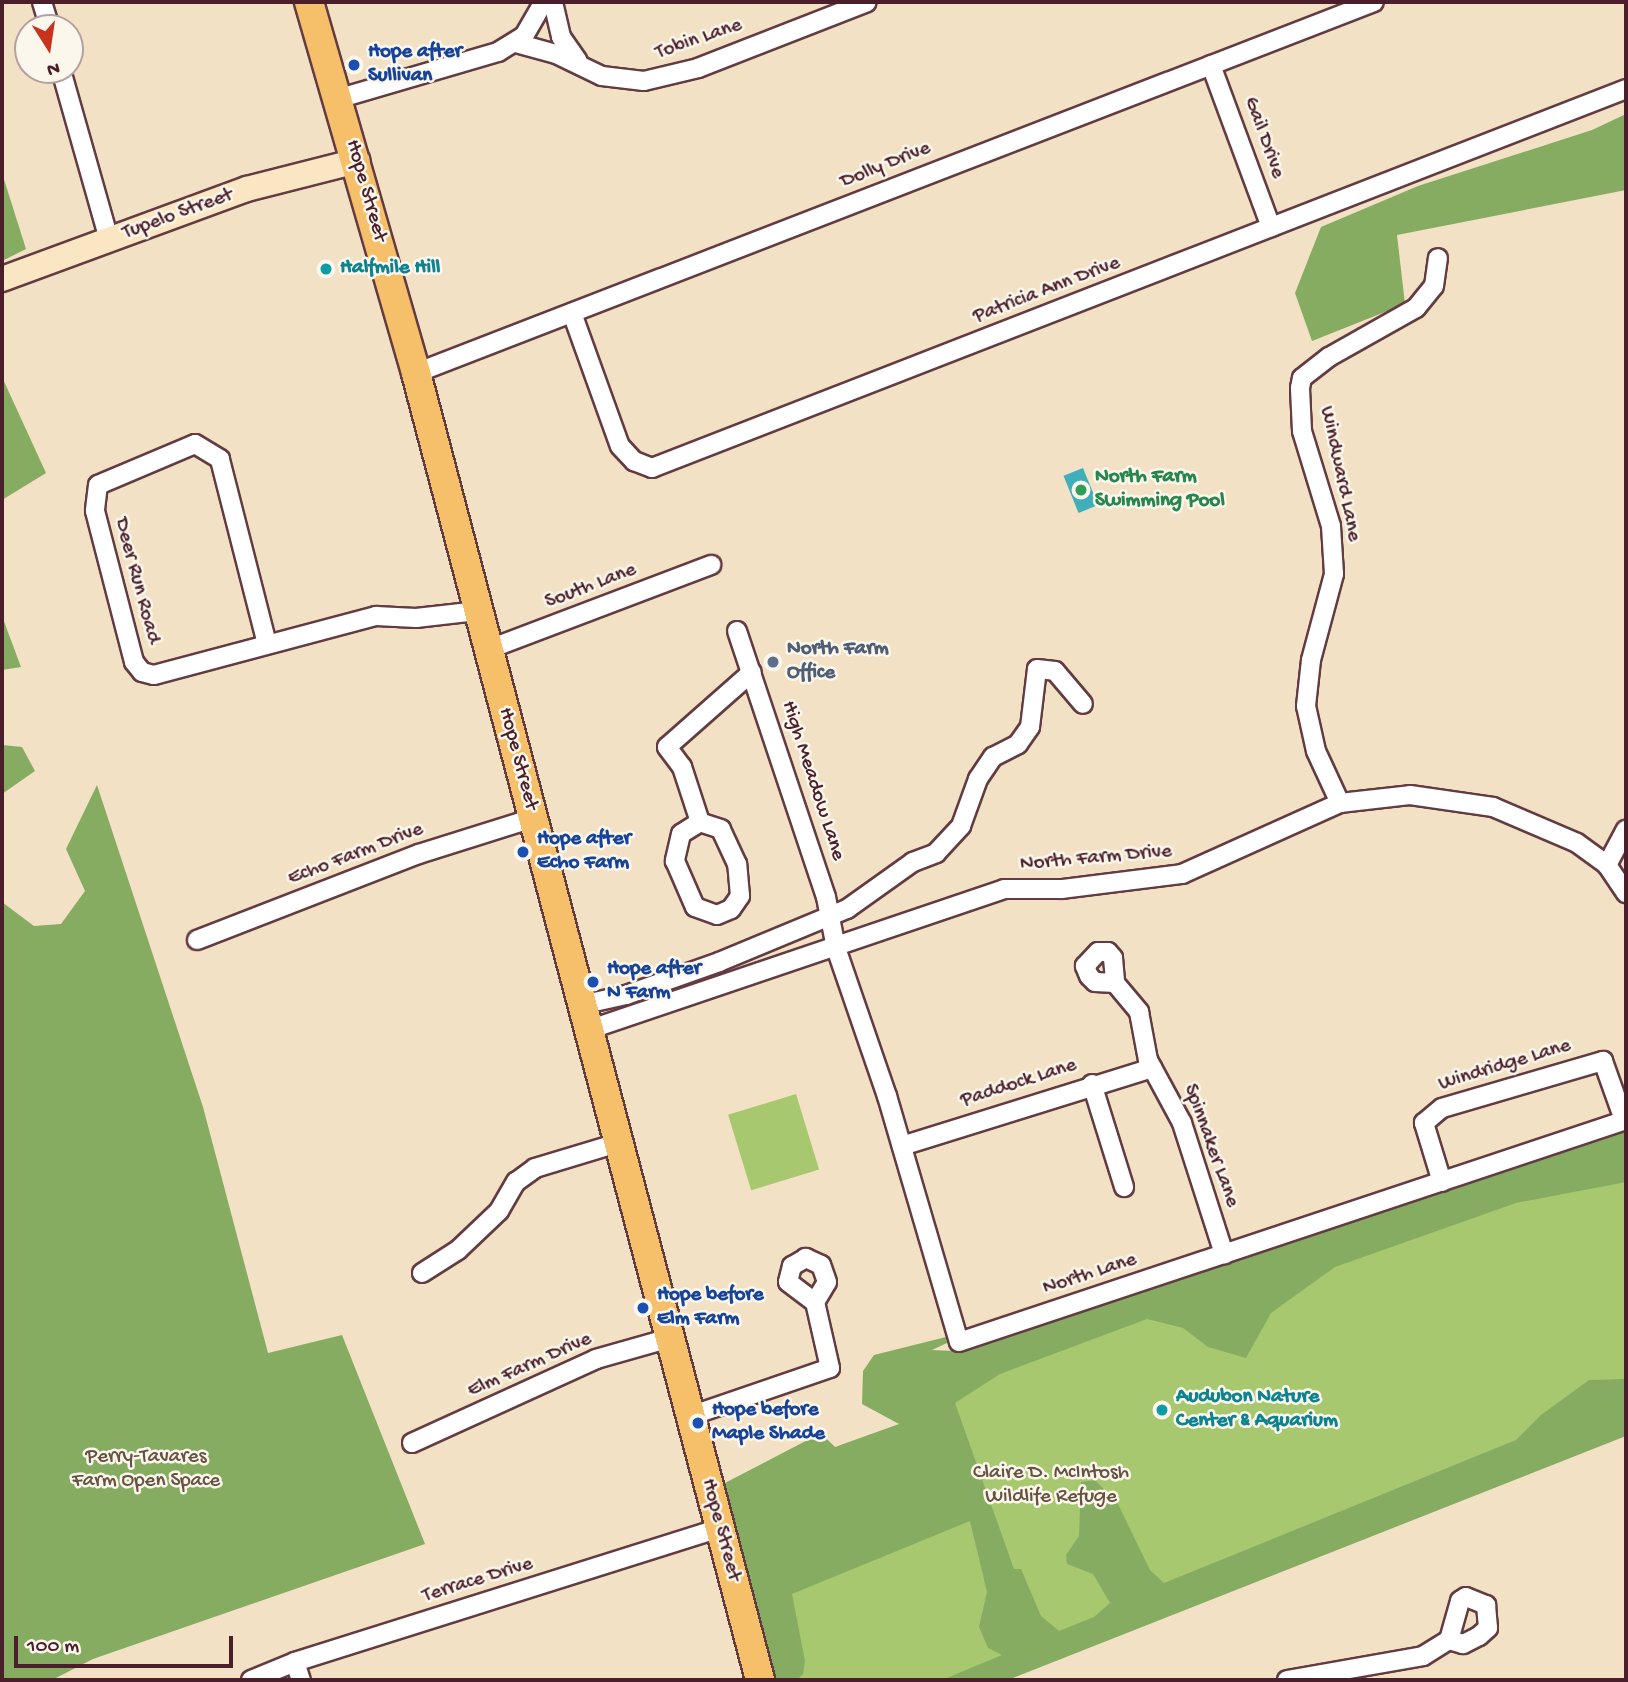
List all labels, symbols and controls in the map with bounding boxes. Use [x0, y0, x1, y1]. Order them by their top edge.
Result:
street label: Tobin Lane [652, 13, 746, 67]
north arrow [14, 14, 84, 84]
place label: Hope after Sullivan [368, 40, 462, 90]
text: N [45, 56, 62, 81]
marker: Hope after Sullivan [346, 57, 362, 73]
street label: Gail Drive [1237, 94, 1289, 182]
street label: Hope Street [338, 137, 392, 245]
street label: Dolly Drive [837, 137, 935, 195]
street label: Tupelo Street [119, 183, 237, 247]
street label: Patricia Ann Drive [970, 251, 1124, 331]
place label: Halfmile Hill [340, 256, 440, 282]
marker: Halfmile Hill [318, 261, 334, 277]
street label: Windward Lane [1312, 404, 1366, 544]
place label: North Farm Swimming Pool [1095, 465, 1225, 515]
marker: North Farm Swimming Pool [1073, 482, 1089, 498]
street label: Deer Run Road [107, 515, 165, 647]
street label: South Lane [542, 558, 640, 616]
place label: North Farm Office [787, 637, 889, 687]
marker: North Farm Office [765, 654, 781, 670]
street label: High Meadow Lane [774, 698, 850, 864]
street label: Hope Street [491, 705, 543, 813]
street label: Echo Farm Drive [285, 818, 427, 892]
place label: Hope after Echo Farm [537, 827, 631, 877]
street label: North Farm Drive [1019, 840, 1173, 878]
marker: Hope after Echo Farm [515, 844, 531, 860]
place label: Hope after N Farm [607, 957, 701, 1007]
marker: Hope after N Farm [585, 974, 601, 990]
street label: Windridge Lane [1436, 1034, 1574, 1098]
street label: Paddock Lane [958, 1053, 1080, 1115]
street label: Spinnaker Lane [1176, 1081, 1244, 1211]
street label: North Lane [1040, 1248, 1140, 1302]
place label: Hope before Elm Farm [657, 1283, 764, 1333]
marker: Hope before Elm Farm [635, 1300, 651, 1316]
street label: Elm Farm Drive [464, 1327, 596, 1405]
place label: Audubon Nature Center & Aquarium [1176, 1385, 1338, 1435]
place label: Hope before Maple Shade [712, 1398, 825, 1448]
marker: Audubon Nature Center & Aquarium [1154, 1402, 1170, 1418]
marker: Hope before Maple Shade [690, 1415, 706, 1431]
park label: Perry-Tavares Farm Open Space [72, 1445, 220, 1495]
park label: Claire D. McIntosh Wildlife Refuge [973, 1461, 1129, 1511]
street label: Hope Street [694, 1476, 746, 1584]
street label: Terrace Drive [420, 1552, 536, 1610]
scale bar [18, 1622, 236, 1666]
text: 100 m [27, 1635, 79, 1660]

